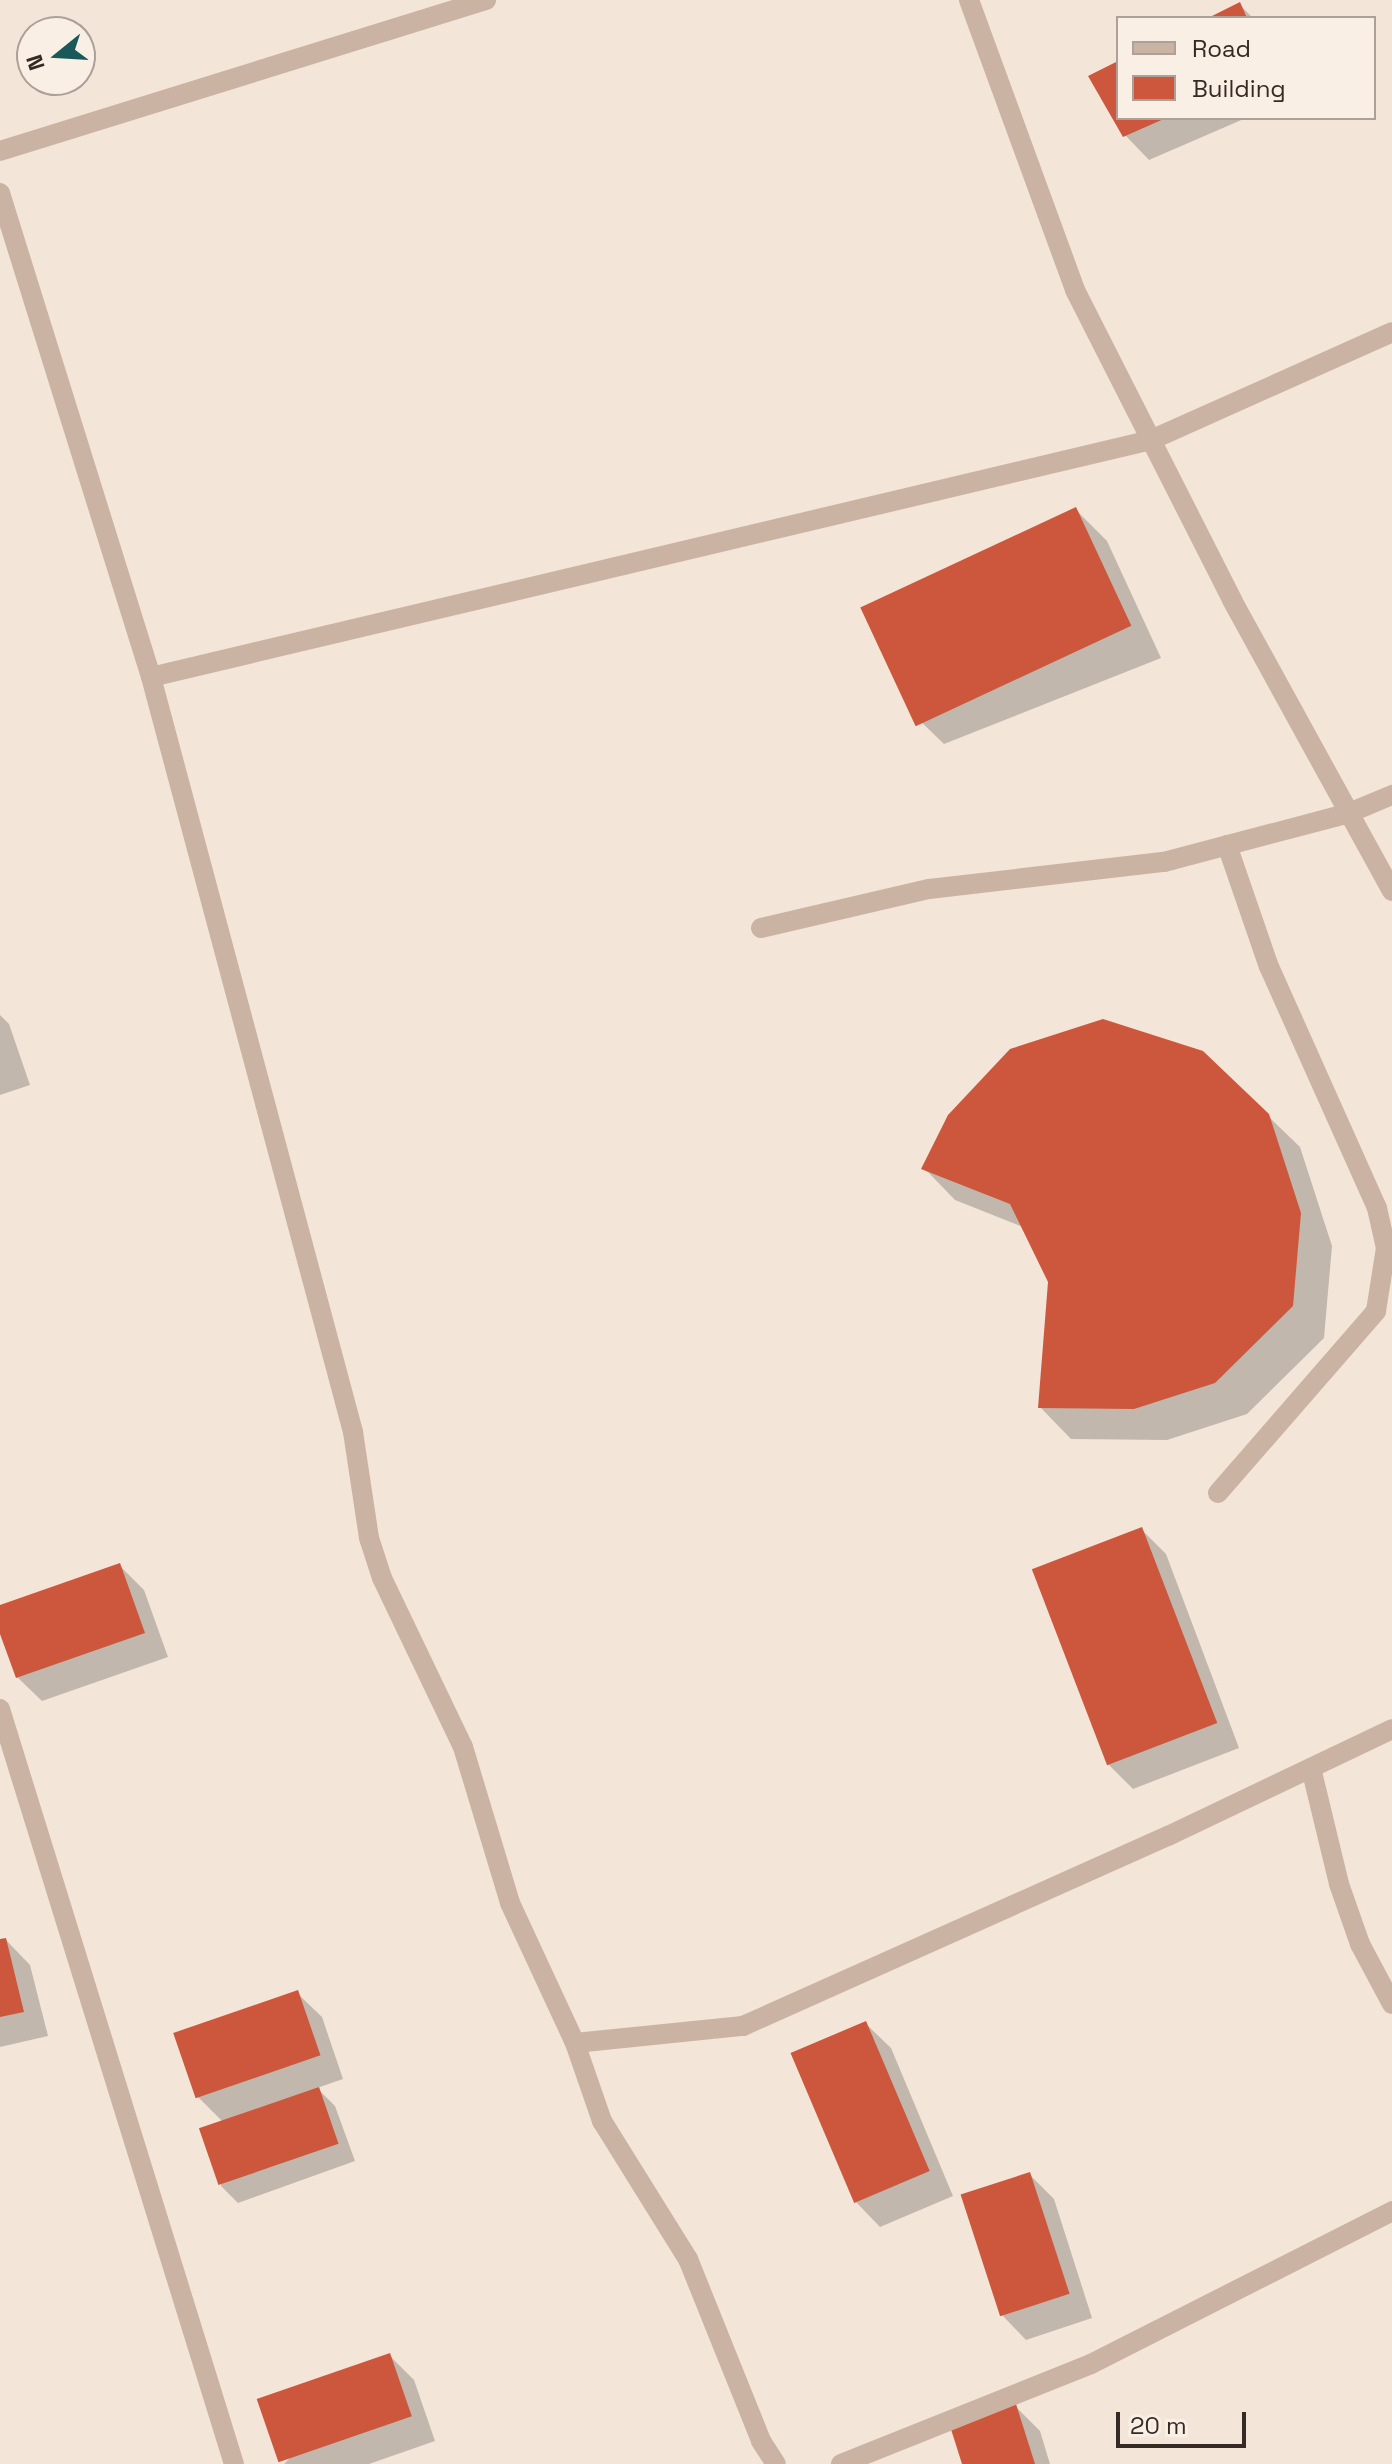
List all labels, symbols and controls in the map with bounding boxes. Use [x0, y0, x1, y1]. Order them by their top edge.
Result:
north arrow [16, 16, 96, 96]
legend [1116, 16, 1376, 120]
text: Road [1192, 33, 1251, 64]
text: N [19, 51, 51, 74]
text: Building [1192, 73, 1286, 104]
scale bar [1120, 2396, 1250, 2446]
text: 20 m [1130, 2410, 1187, 2441]

